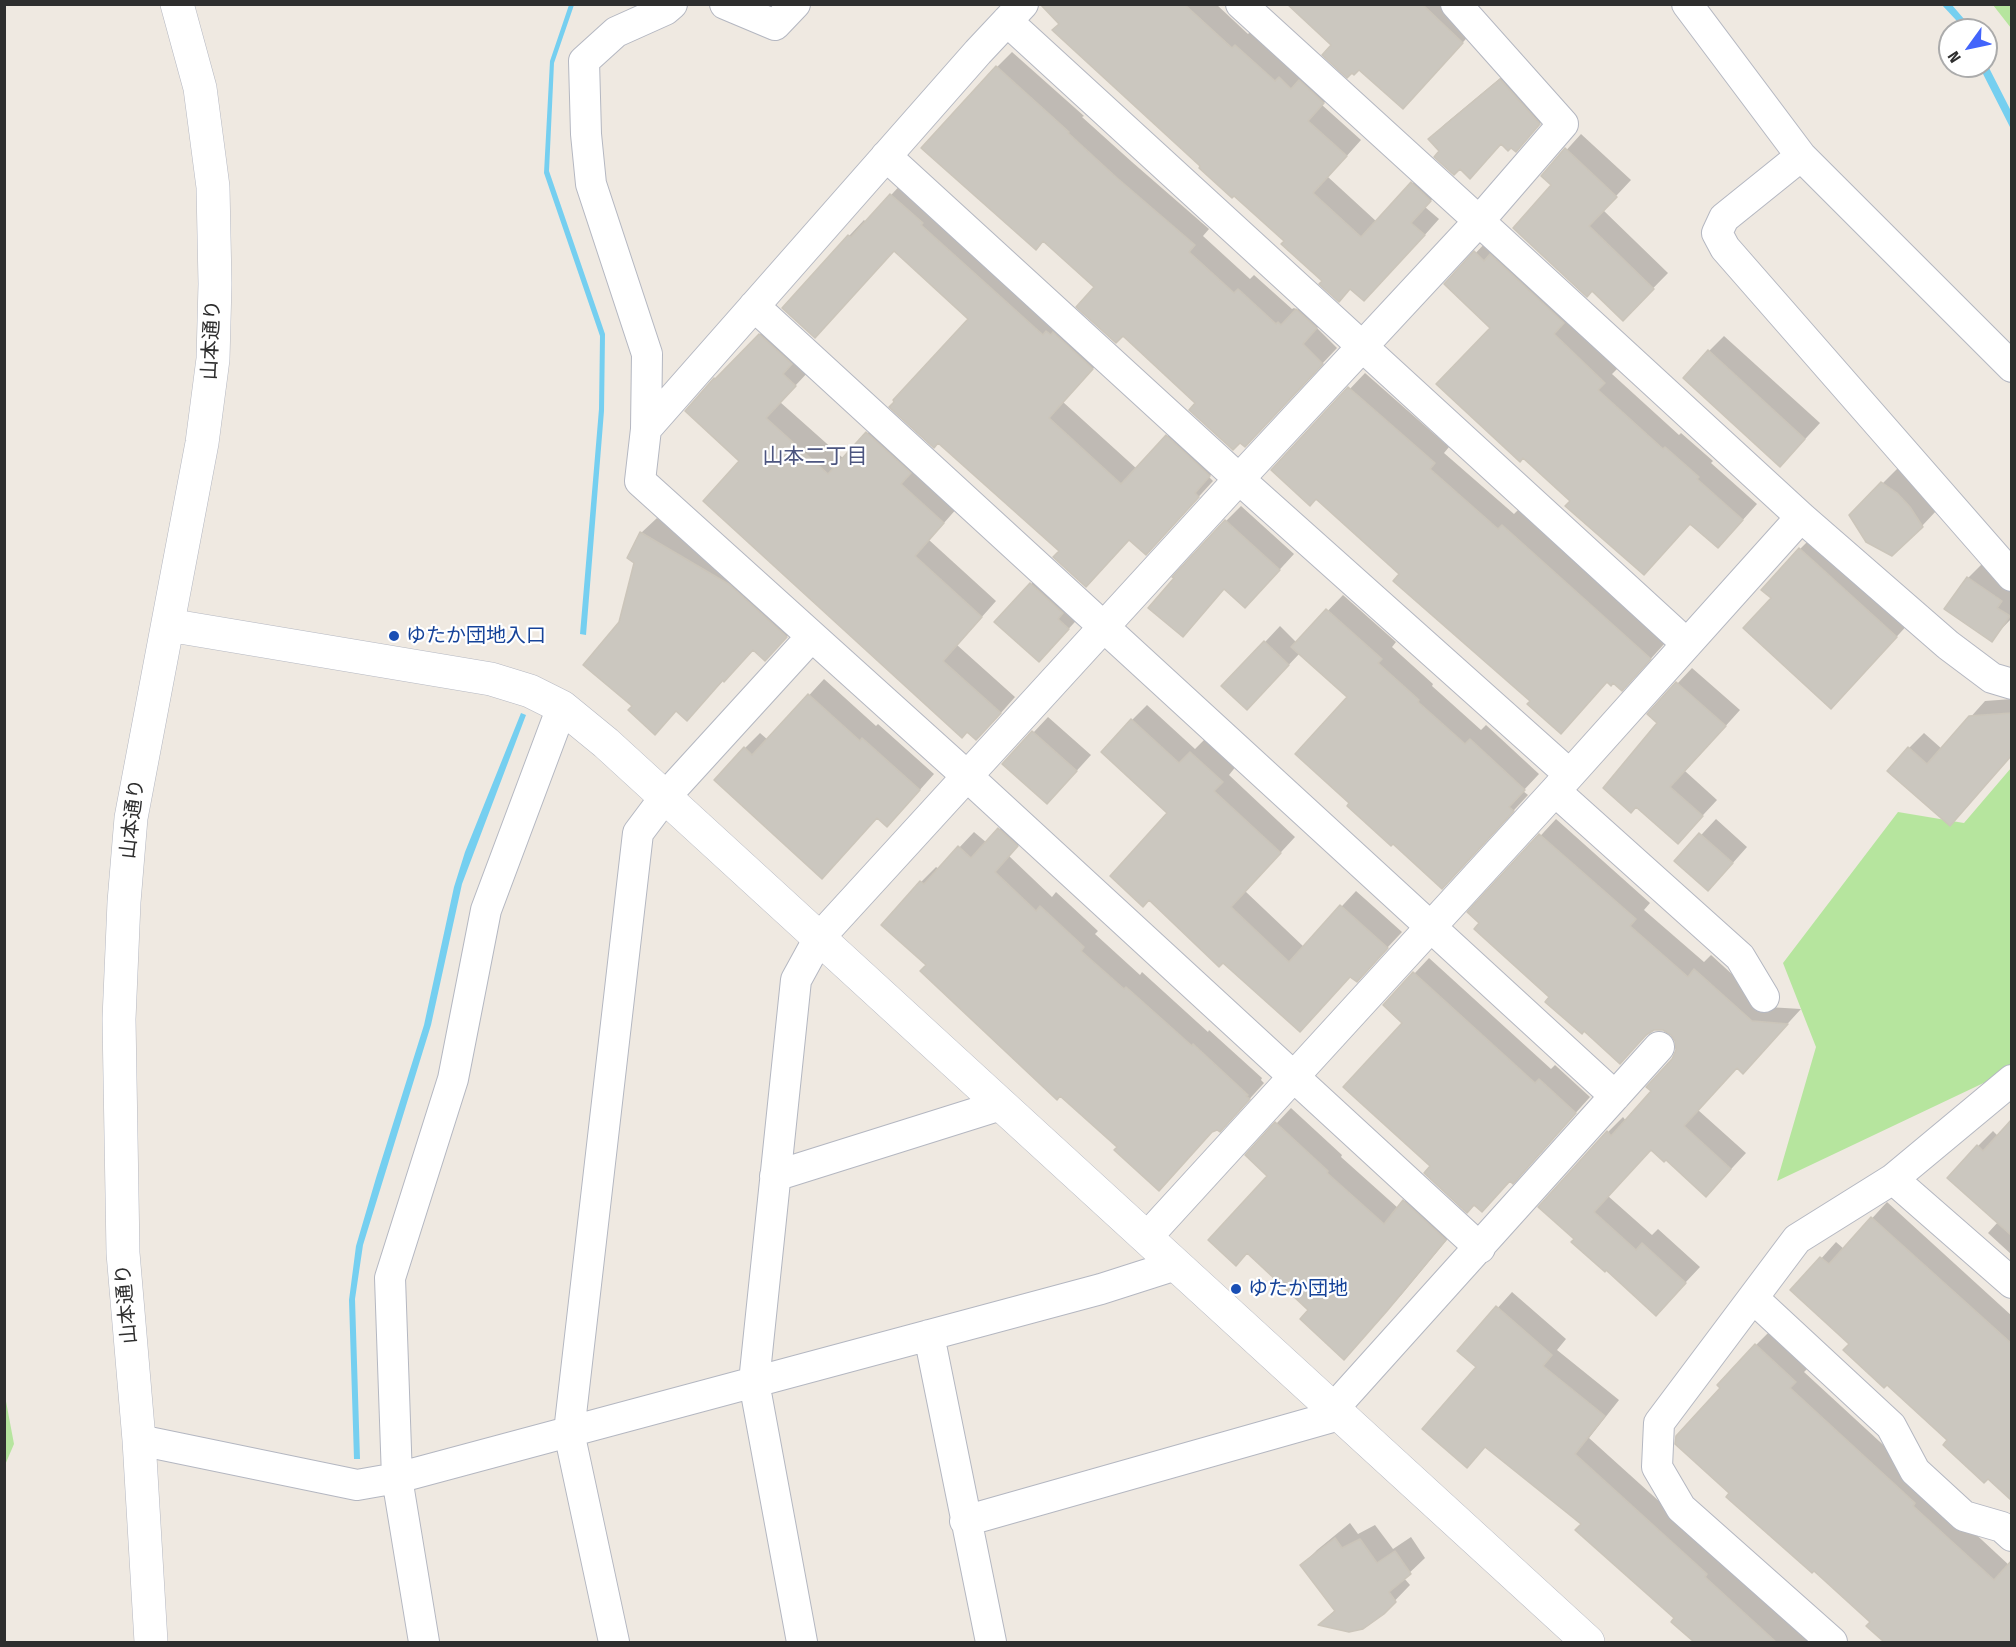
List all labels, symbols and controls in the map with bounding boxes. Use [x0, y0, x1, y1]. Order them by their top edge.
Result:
north arrow [1938, 18, 1998, 78]
text: N [1944, 48, 1965, 66]
street label: 山本通り [198, 299, 226, 381]
district label: 山本二丁目 [763, 444, 867, 470]
place label: ゆたか団地入口 [406, 624, 546, 648]
marker: ゆたか団地入口 [387, 629, 401, 643]
street label: 山本通り [116, 778, 150, 860]
street label: 山本通り [112, 1263, 142, 1345]
place label: ゆたか団地 [1248, 1277, 1348, 1301]
marker: ゆたか団地 [1229, 1282, 1243, 1296]

